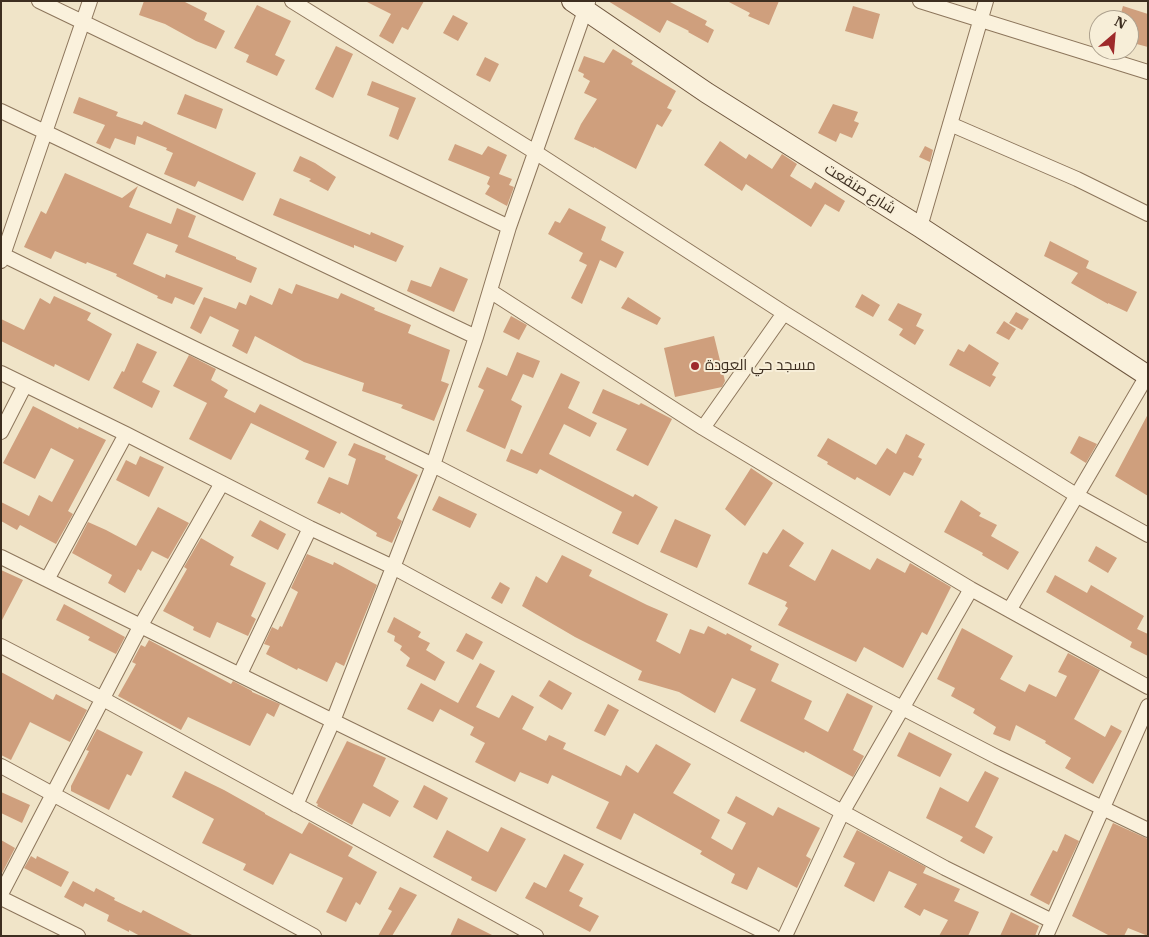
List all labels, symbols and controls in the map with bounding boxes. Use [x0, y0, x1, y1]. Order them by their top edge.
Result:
north arrow [1089, 10, 1139, 60]
text: N [1111, 12, 1129, 33]
street label: شارع صنقعت [821, 160, 899, 218]
place label: مسجد حي العودة [705, 357, 816, 375]
marker: مسجد حي العودة [689, 360, 701, 372]

